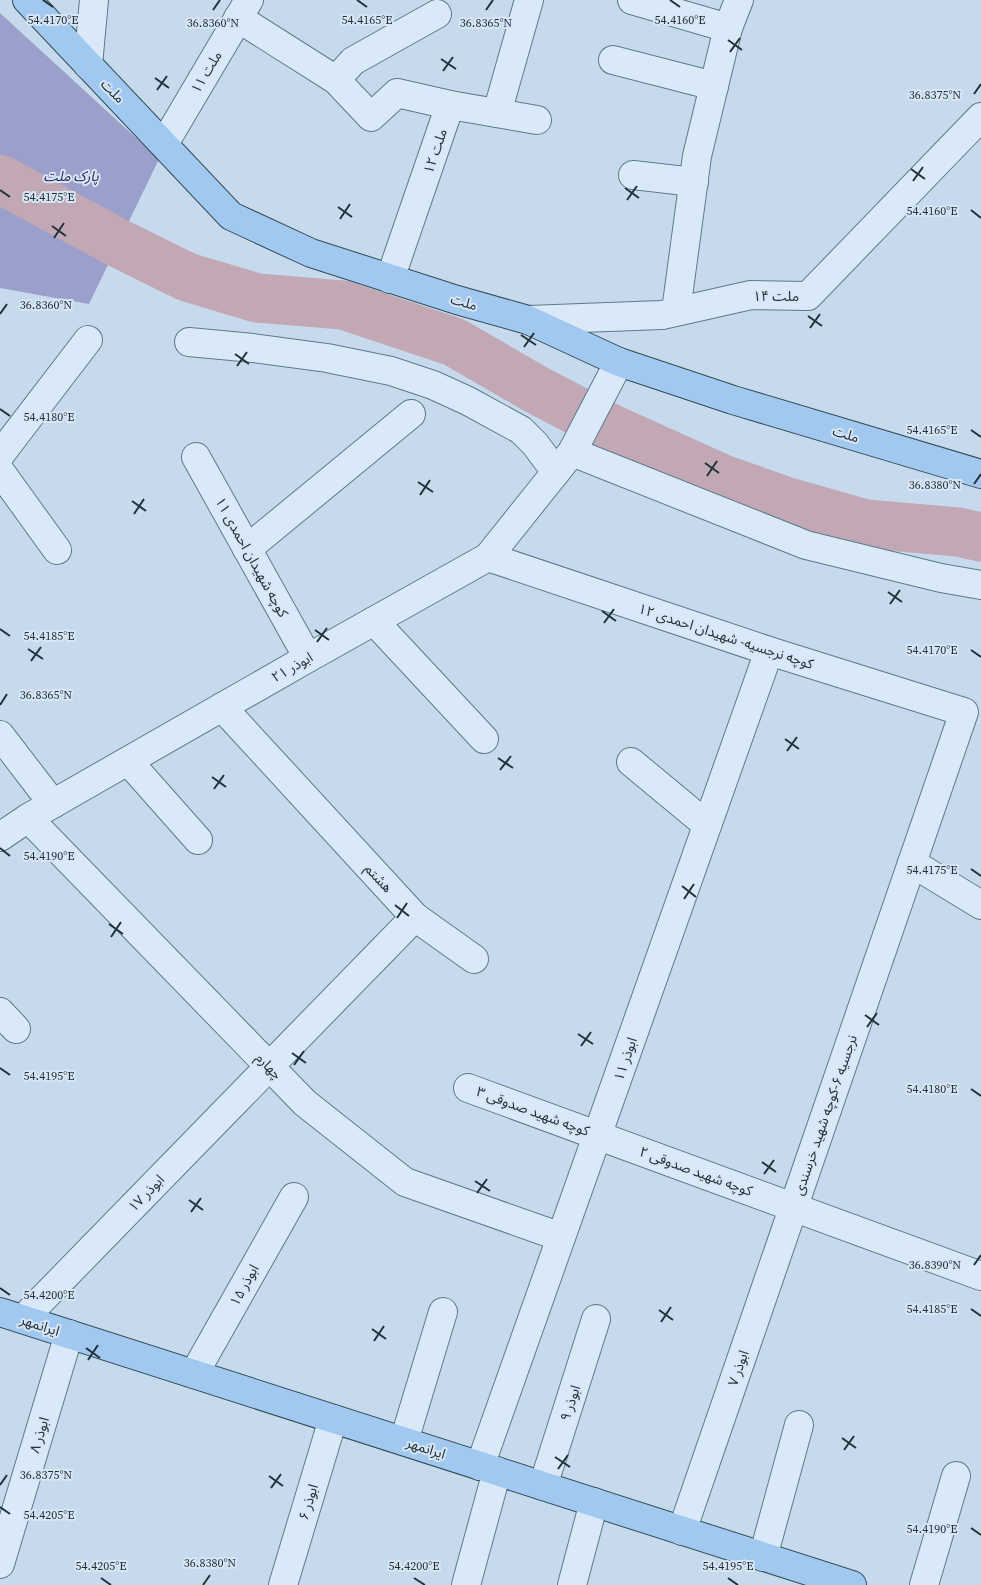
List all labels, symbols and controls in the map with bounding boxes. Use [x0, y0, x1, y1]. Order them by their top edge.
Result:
text: 54.4170°E [28, 12, 78, 28]
text: 54.4165°E [342, 12, 392, 28]
text: 54.4160°E [655, 12, 705, 28]
text: 36.8360°N [187, 15, 239, 31]
text: 36.8365°N [460, 15, 512, 31]
street label: ۱۱ ملت [186, 47, 226, 97]
street label: ملت [96, 74, 130, 108]
text: 36.8375°N [909, 87, 961, 103]
street label: ۱۲ ملت [418, 126, 452, 176]
park label: پارک ملت [43, 166, 99, 186]
text: 54.4175°E [24, 189, 74, 205]
text: 54.4160°E [907, 203, 957, 219]
street label: ۱۴ ملت [753, 286, 799, 306]
street label: ملت [448, 289, 480, 315]
text: 36.8360°N [20, 297, 72, 313]
text: 54.4180°E [24, 409, 74, 425]
street label: ملت [830, 421, 862, 447]
text: 54.4165°E [907, 422, 957, 438]
text: 36.8380°N [909, 477, 961, 493]
street label: کوچه شهیدان احمدی ۱۱ [211, 493, 294, 621]
street label: کوچه نرجسیه- شهیدان احمدی ۱۲ [636, 598, 816, 674]
text: 54.4185°E [24, 628, 74, 644]
text: 54.4170°E [907, 642, 957, 658]
street label: ۲۱ ابوذر [268, 647, 316, 687]
text: 36.8365°N [20, 687, 72, 703]
text: 54.4190°E [24, 848, 74, 864]
street label: هشتم [360, 859, 398, 898]
text: 54.4175°E [907, 862, 957, 878]
street label: نرجسیه ۶-کوچه شهید خرسندی [788, 1032, 862, 1198]
street label: ابوذر ۱۱ [608, 1035, 642, 1083]
street label: چهارم [250, 1048, 287, 1085]
text: 54.4195°E [24, 1068, 74, 1084]
street label: کوچه شهید صدوقی ۳ [474, 1081, 592, 1141]
text: 54.4180°E [907, 1081, 957, 1097]
street label: کوچه شهید صدوقی ۲ [637, 1141, 755, 1201]
street label: ۱۷ ابوذر [123, 1170, 169, 1216]
text: 36.8390°N [909, 1257, 961, 1273]
street label: ۱۵ ابوذر [224, 1261, 264, 1309]
text: 54.4200°E [24, 1287, 74, 1303]
text: 54.4185°E [907, 1301, 957, 1317]
street label: ایرانمهر [17, 1309, 62, 1341]
street label: ۷ ابوذر [723, 1347, 753, 1389]
street label: ۹ ابوذر [555, 1382, 585, 1424]
street label: ۸ ابوذر [24, 1414, 54, 1456]
street label: ایرانمهر [403, 1432, 448, 1464]
text: 36.8375°N [20, 1467, 72, 1483]
street label: ابوذر ۶ [293, 1481, 323, 1523]
text: 54.4205°E [24, 1507, 74, 1523]
text: 54.4190°E [907, 1521, 957, 1537]
text: 36.8380°N [184, 1555, 236, 1571]
text: 54.4205°E [76, 1558, 126, 1574]
text: 54.4200°E [389, 1558, 439, 1574]
text: 54.4195°E [703, 1558, 753, 1574]

